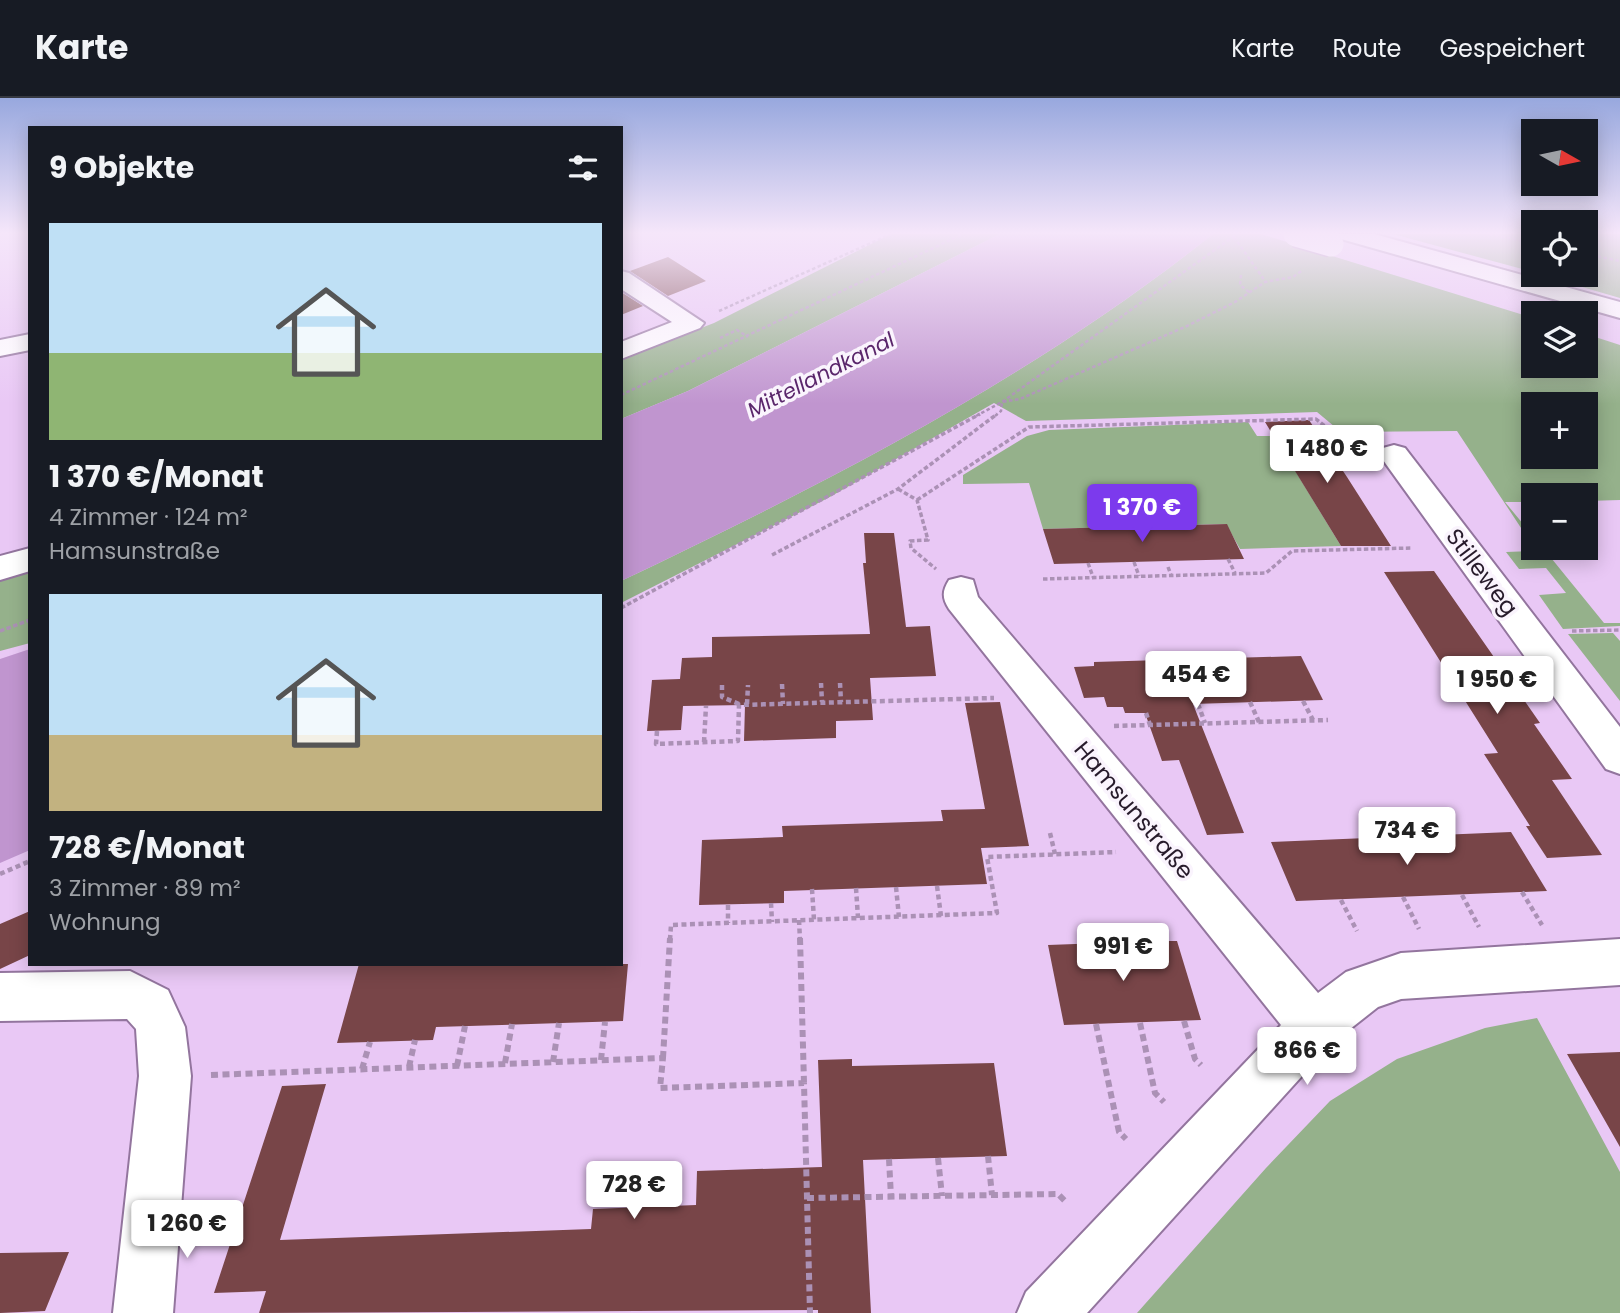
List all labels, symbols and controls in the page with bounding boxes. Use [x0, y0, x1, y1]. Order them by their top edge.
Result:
text: Karte [35, 24, 128, 71]
text: Karte [1231, 32, 1294, 65]
text: Route [1332, 32, 1401, 65]
text: Gespeichert [1439, 32, 1585, 65]
north arrow [1521, 119, 1598, 196]
map controls [1521, 119, 1598, 560]
text: 9 Objekte [49, 146, 194, 189]
icon: filters [564, 149, 602, 187]
button: locate [1521, 210, 1598, 287]
icon: home [263, 269, 389, 395]
button: layers [1521, 301, 1598, 378]
water label: Mittellandkanal [742, 325, 900, 424]
button: + [1521, 392, 1598, 469]
pin: 1 480 € [1262, 426, 1392, 485]
text: 1 480 € [1286, 432, 1368, 464]
text: 1 370 €/Monat [49, 455, 264, 498]
button: − [1521, 483, 1598, 560]
pin: 1 370 € [1077, 484, 1207, 544]
text: 1 370 € [1103, 491, 1181, 523]
text: 4 Zimmer · 124 m² [49, 501, 248, 533]
street label: Stilleweg [1439, 522, 1525, 622]
text: Hamsunstraße [49, 535, 220, 567]
icon: home [263, 640, 389, 766]
pin: 454 € [1147, 652, 1245, 711]
pin: 1 950 € [1432, 656, 1562, 716]
text: 454 € [1161, 658, 1231, 690]
text: 1 950 € [1457, 663, 1537, 695]
street label: Hamsunstraße [1067, 734, 1201, 886]
pin: 734 € [1358, 808, 1456, 867]
text: 734 € [1375, 814, 1439, 846]
text: 728 €/Monat [49, 826, 245, 869]
text: 3 Zimmer · 89 m² [49, 872, 241, 904]
text: Wohnung [49, 906, 161, 938]
pin: 991 € [1074, 924, 1172, 983]
text: 991 € [1093, 930, 1153, 962]
pin: 866 € [1258, 1028, 1356, 1087]
text: 866 € [1273, 1034, 1341, 1066]
pin: 728 € [585, 1162, 683, 1221]
text: 728 € [602, 1168, 666, 1200]
pin: 1 260 € [122, 1200, 252, 1260]
text: 1 260 € [147, 1207, 227, 1239]

